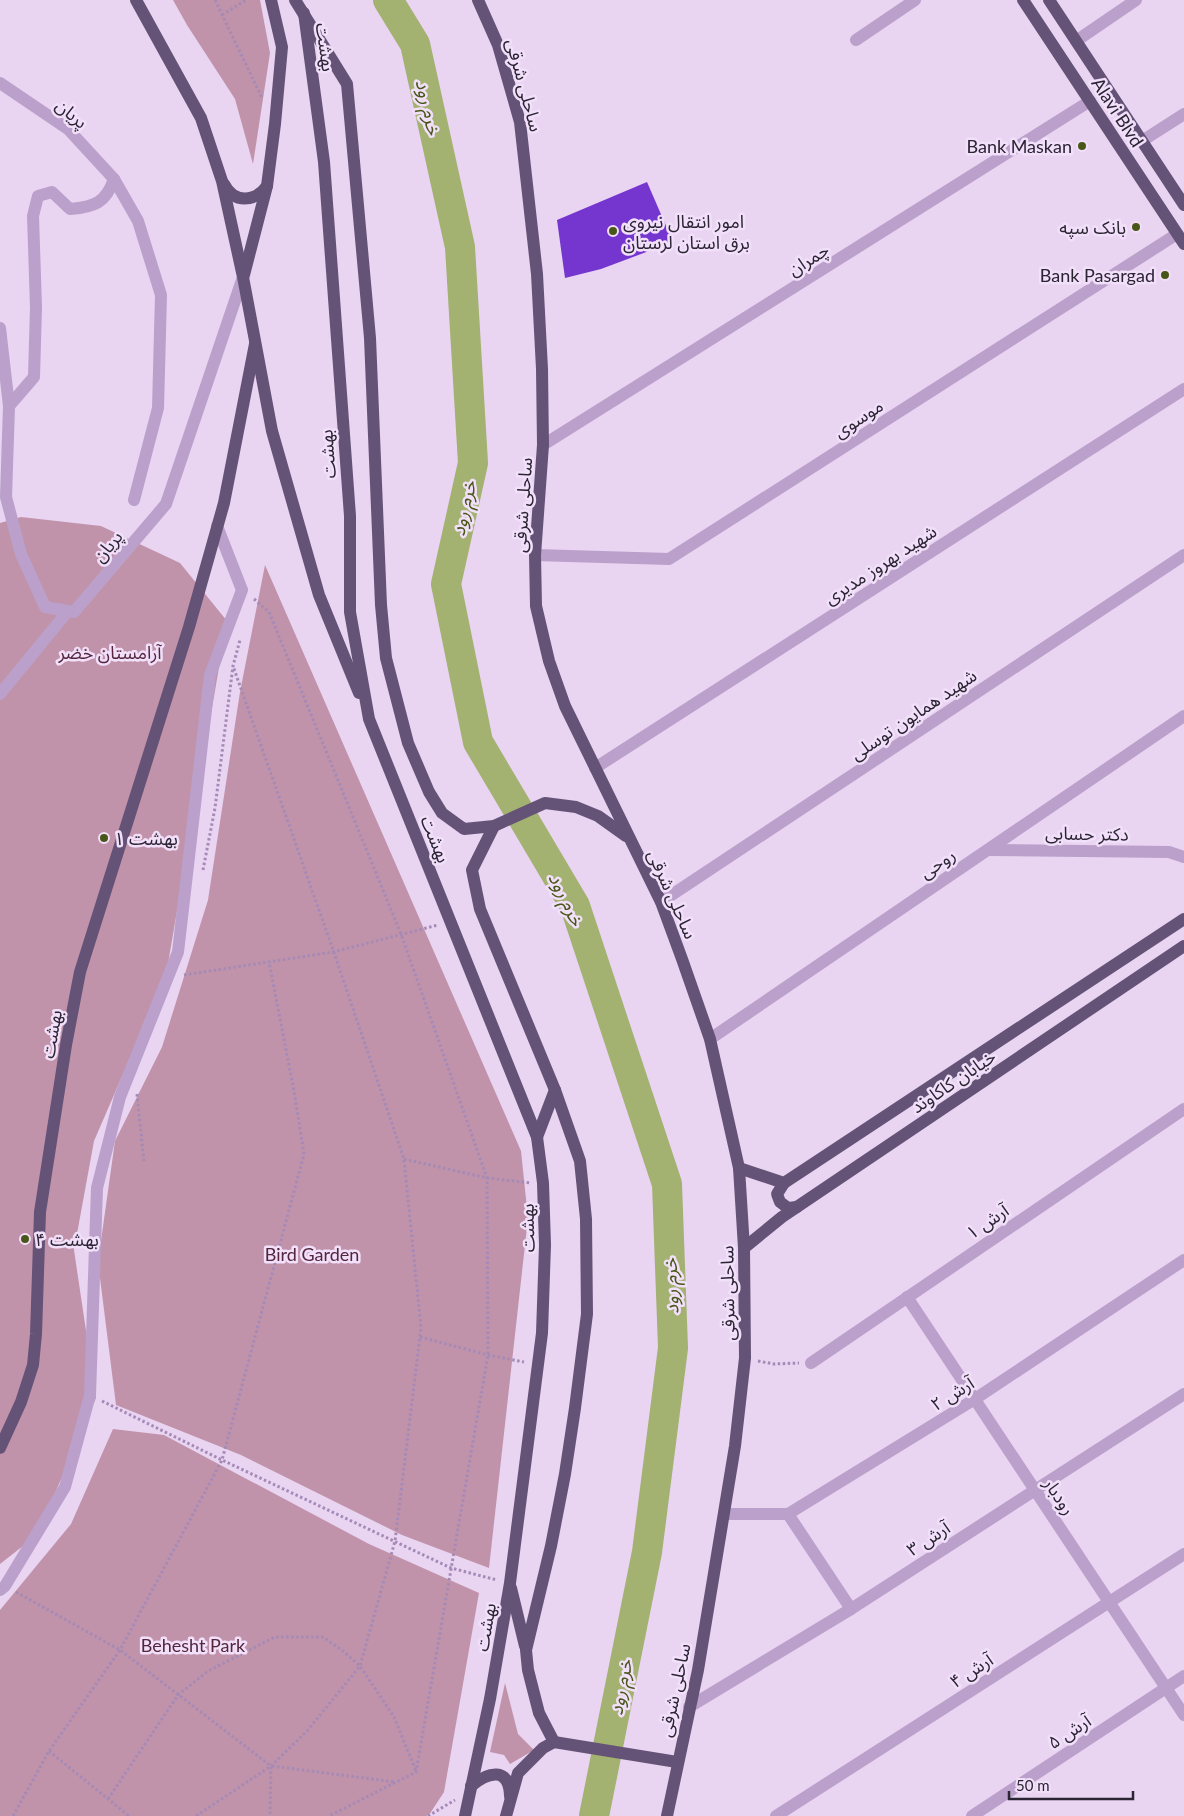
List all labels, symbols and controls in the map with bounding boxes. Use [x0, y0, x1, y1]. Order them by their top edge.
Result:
street label: بهشت [312, 21, 340, 73]
street label: ساحلی شرقی [501, 36, 548, 134]
street label: Alavi Blvd [1087, 73, 1149, 151]
water label: خرم رود [408, 77, 447, 139]
street label: پریان [51, 93, 92, 134]
place label: Bank Maskan [966, 135, 1072, 157]
marker: Bank Maskan [1076, 140, 1088, 152]
place label: امور انتقال نیروی برق استان لرستان [623, 210, 750, 254]
place label: بانک سپه [1059, 216, 1126, 239]
marker: بانک سپه [1130, 221, 1142, 233]
marker: امور انتقال نیروی برق استان لرستان [607, 225, 619, 237]
street label: چمران [783, 238, 833, 281]
place label: Bank Pasargad [1040, 264, 1155, 286]
marker: Bank Pasargad [1159, 269, 1171, 281]
street label: موسوی [829, 394, 887, 443]
street label: بهشت [314, 429, 340, 479]
street label: ساحلی شرقی [508, 457, 537, 553]
water label: خرم رود [445, 477, 485, 539]
street label: شهید بهروز مدیری [820, 519, 941, 609]
street label: پریان [87, 526, 128, 567]
park label: آرامستان خضر [57, 641, 162, 664]
street label: شهید همایون توسلی [846, 664, 981, 765]
street label: بهشت [417, 812, 455, 866]
street label: دکتر حسابی [1045, 821, 1129, 846]
place label: بهشت ۱ [114, 827, 178, 849]
marker: بهشت ۱ [98, 832, 110, 844]
street label: روحی [915, 843, 960, 884]
street label: ساحلی شرقی [643, 846, 702, 942]
water label: خرم رود [541, 869, 590, 932]
street label: بهشت [36, 1008, 66, 1060]
street label: خیابان کاکاوند [906, 1045, 1000, 1118]
street label: آرش ۱ [961, 1198, 1014, 1244]
street label: بهشت [516, 1203, 538, 1253]
place label: بهشت ۴ [35, 1228, 99, 1250]
marker: بهشت ۴ [19, 1233, 31, 1245]
park label: Bird Garden [265, 1243, 359, 1265]
street label: ساحلی شرقی [715, 1245, 740, 1341]
water label: خرم رود [657, 1257, 686, 1314]
street label: آرش ۲ [926, 1371, 979, 1416]
street label: رودبار [1038, 1472, 1080, 1519]
street label: آرش ۳ [902, 1516, 955, 1561]
street label: بهشت [470, 1601, 500, 1653]
park label: Behesht Park [141, 1634, 246, 1656]
street label: ساحلی شرقی [653, 1641, 696, 1739]
street label: آرش ۴ [945, 1648, 998, 1693]
water label: خرم رود [603, 1656, 641, 1718]
street label: آرش ۵ [1043, 1709, 1096, 1754]
scale bar [1009, 1768, 1133, 1800]
text: 50 m [1016, 1776, 1050, 1794]

